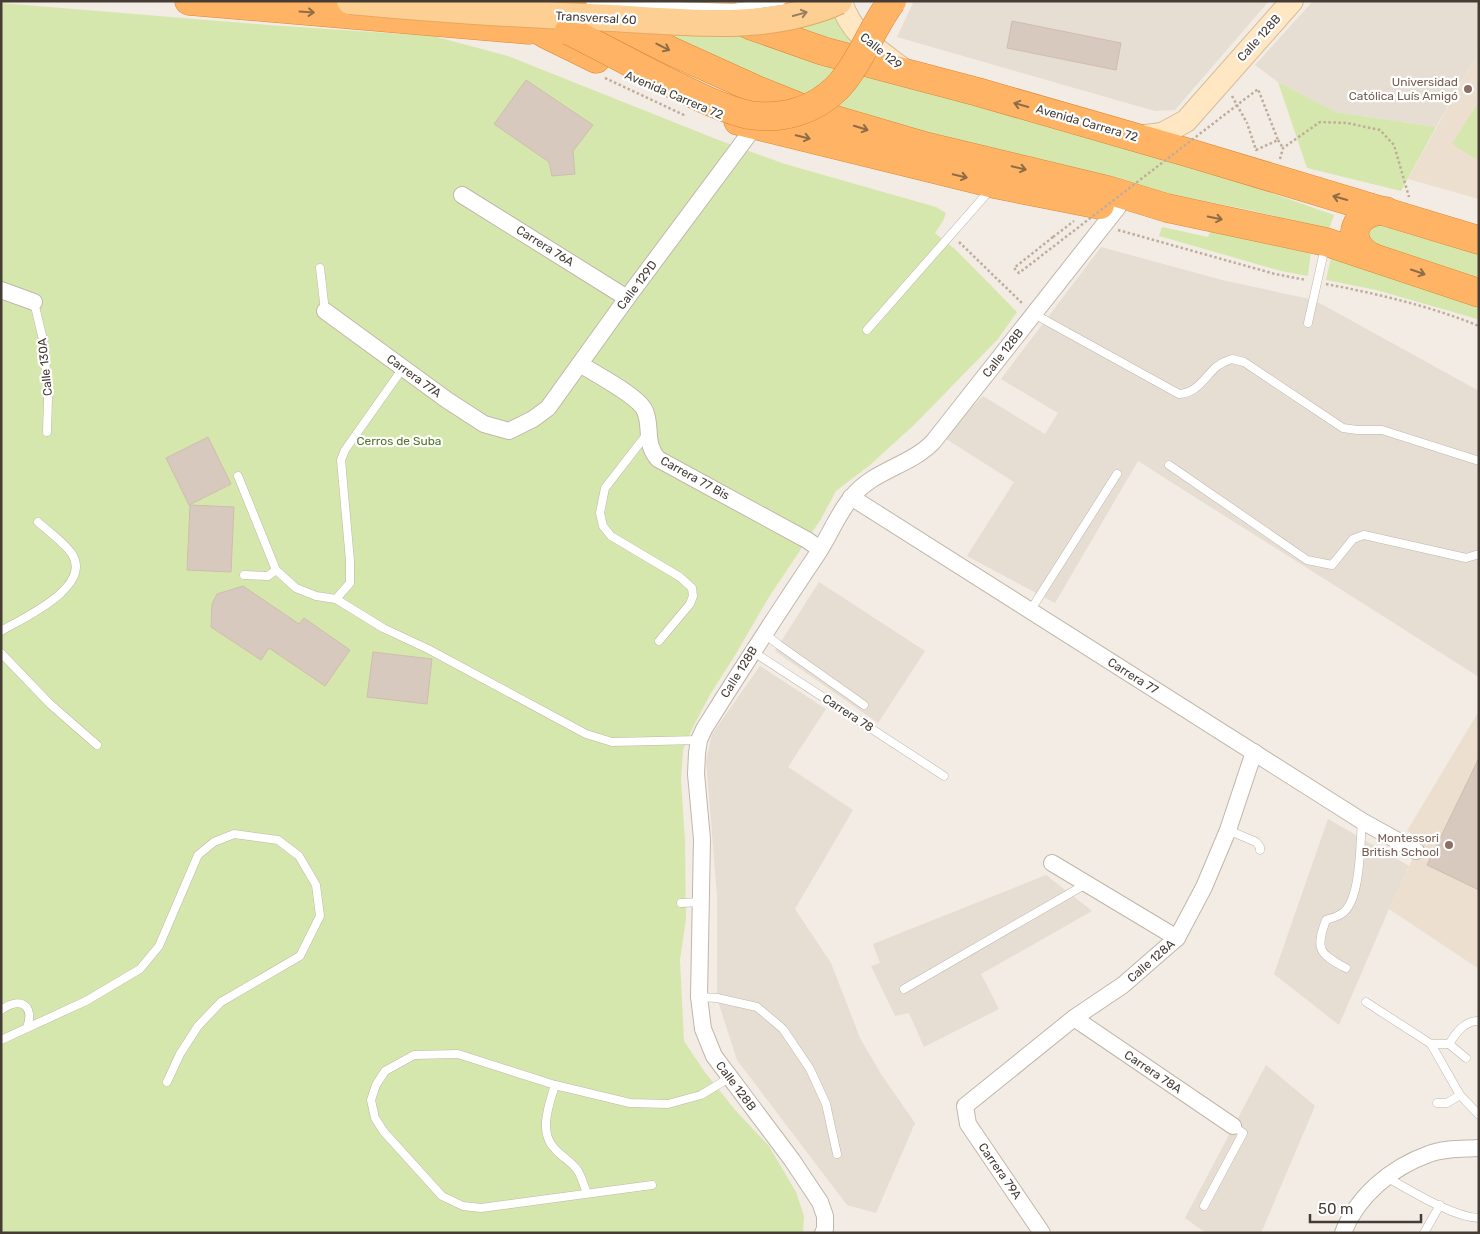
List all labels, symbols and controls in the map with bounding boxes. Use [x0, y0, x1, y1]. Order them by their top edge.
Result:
one-way arrow [299, 7, 315, 16]
street label: Transversal 60 [555, 9, 637, 27]
one-way arrow [792, 9, 808, 19]
street label: Calle 128B [1234, 12, 1284, 64]
street label: Calle 129 [857, 30, 905, 72]
one-way arrow [655, 42, 670, 52]
street label: Avenida Carrera 72 [623, 68, 725, 122]
place label: Universidad Católica Luís Amigó [1349, 75, 1458, 103]
marker: Universidad Católica Luís Amigó [1462, 83, 1474, 95]
one-way arrow [1014, 99, 1030, 109]
street label: Avenida Carrera 72 [1034, 102, 1140, 144]
one-way arrow [853, 124, 869, 134]
one-way arrow [794, 133, 810, 142]
one-way arrow [1010, 164, 1026, 173]
one-way arrow [952, 172, 968, 181]
one-way arrow [1332, 192, 1348, 202]
one-way arrow [1206, 214, 1222, 224]
street label: Carrera 76A [514, 223, 576, 269]
street label: Calle 129D [614, 258, 660, 312]
one-way arrow [1410, 268, 1425, 277]
street label: Calle 128B [980, 326, 1026, 380]
street label: Calle 130A [35, 337, 55, 397]
street label: Carrera 77A [384, 351, 444, 401]
park label: Cerros de Suba [357, 434, 441, 448]
street label: Carrera 77 Bis [658, 453, 732, 503]
street label: Calle 128B [718, 644, 760, 700]
street label: Carrera 77 [1105, 655, 1161, 697]
street label: Carrera 78 [820, 691, 876, 735]
place label: Montessori British School [1361, 831, 1439, 859]
marker: Montessori British School [1443, 839, 1455, 851]
street label: Calle 128A [1125, 937, 1177, 985]
street label: Carrera 78A [1122, 1048, 1184, 1096]
street label: Calle 128B [713, 1059, 759, 1113]
street label: Carrera 79A [976, 1140, 1024, 1202]
scale bar [1310, 1192, 1421, 1224]
text: 50 m [1318, 1200, 1353, 1218]

